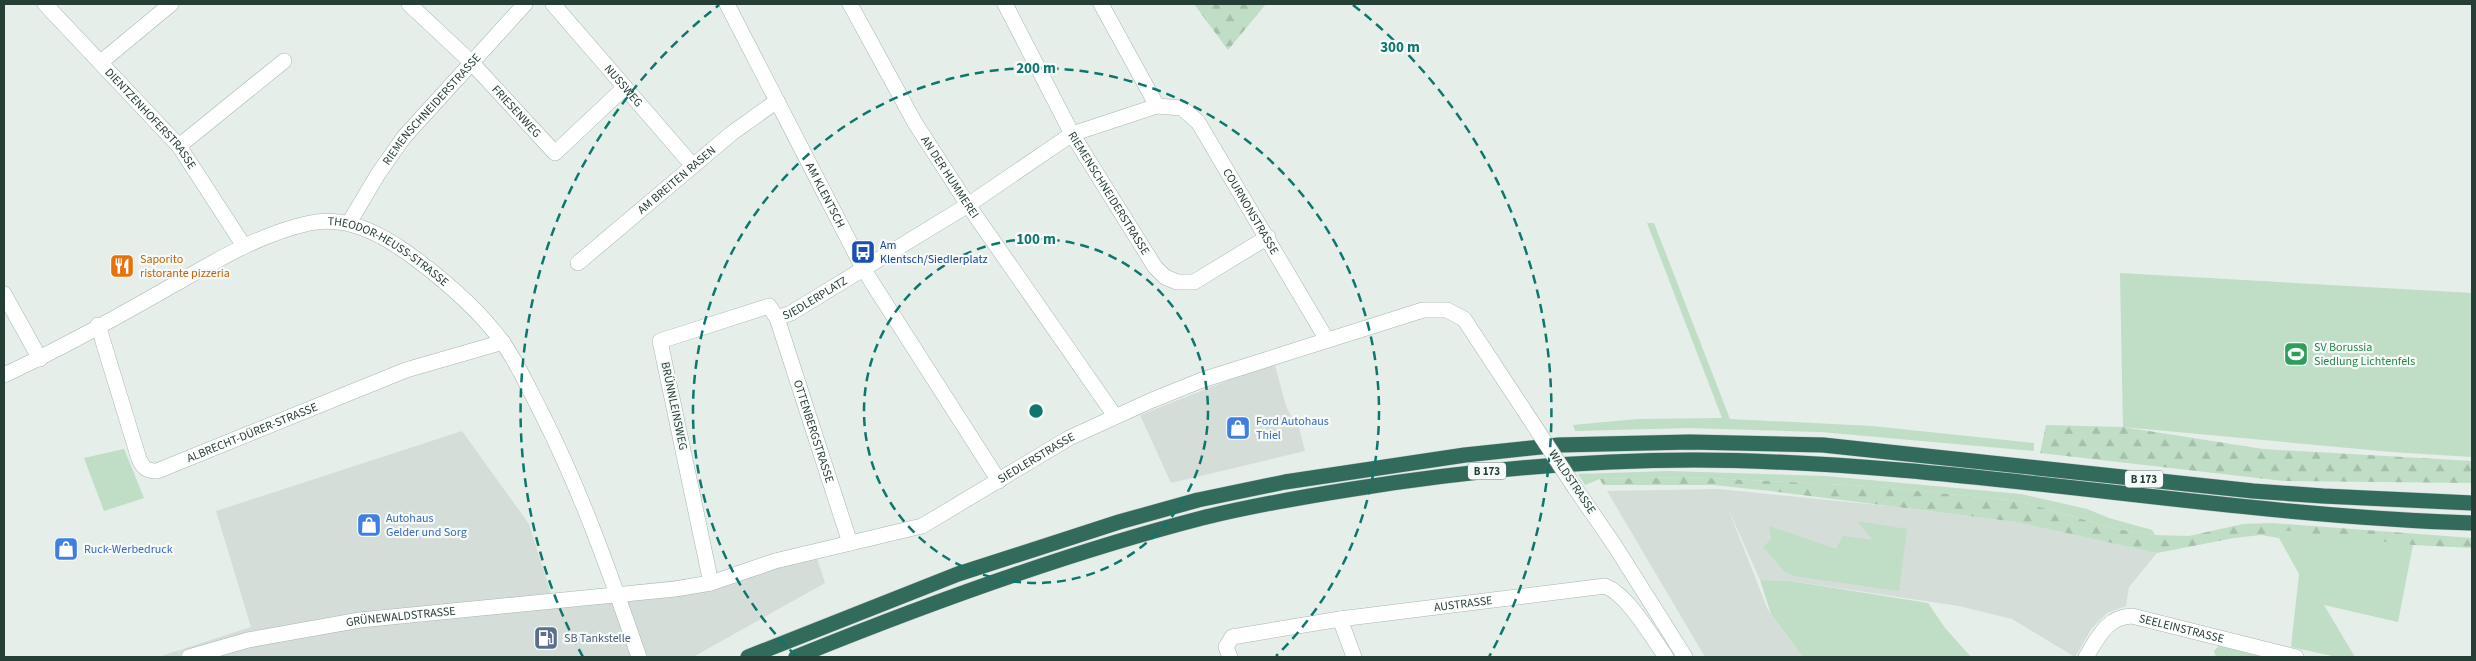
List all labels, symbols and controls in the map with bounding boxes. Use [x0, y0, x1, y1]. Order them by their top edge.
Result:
text: 300 m [1380, 37, 1420, 58]
street label: RIEMENSCHNEIDERSTRASSE [378, 50, 484, 169]
text: 200 m [1016, 58, 1056, 79]
street label: NUSSWEG [600, 61, 647, 111]
street label: DIENTZENHOFERSTRASSE [101, 64, 200, 173]
street label: FRIESENWEG [488, 81, 545, 141]
street label: RIEMENSCHNEIDERSTRASSE [1064, 128, 1154, 258]
street label: AN DER HUMMEREI [917, 132, 983, 222]
street label: AM BREITEN RASEN [634, 142, 719, 218]
street label: AM KLENTSCH [801, 159, 849, 231]
street label: COURNONSTRASSE [1219, 165, 1283, 258]
street label: THEODOR-HEUSS-STRASSE [327, 213, 452, 290]
text: 100 m [1016, 229, 1056, 250]
place label: Am Klentsch/Siedlerplatz [880, 237, 988, 268]
bus stop icon: Am Klentsch/Siedlerplatz [850, 239, 876, 265]
place label: Saporito ristorante pizzeria [140, 251, 230, 282]
restaurant icon: Saporito ristorante pizzeria [109, 253, 135, 279]
street label: SIEDLERPLATZ [780, 272, 850, 324]
place label: SV Borussia Siedlung Lichtenfels [2314, 339, 2415, 370]
sports icon: SV Borussia Siedlung Lichtenfels [2283, 341, 2309, 367]
street label: BRÜNNLEINSWEG [656, 360, 692, 452]
street label: OTTENBERGSTRASSE [789, 378, 838, 485]
street label: ALBRECHT-DÜRER-STRASSE [184, 398, 320, 467]
centre of rings [1027, 402, 1045, 420]
place label: Ford Autohaus Thiel [1256, 413, 1329, 444]
shop icon: Ford Autohaus Thiel [1225, 415, 1251, 441]
street label: SIEDLERSTRASSE [994, 428, 1077, 487]
street label: WALDSTRASSE [1544, 447, 1600, 517]
road number: B 173 [1468, 462, 1506, 480]
road number: B 173 [2125, 470, 2163, 488]
place label: Autohaus Gelder und Sorg [386, 510, 467, 541]
shop icon: Autohaus Gelder und Sorg [356, 512, 382, 538]
shop icon: Ruck-Werbedruck [53, 536, 79, 562]
place label: Ruck-Werbedruck [84, 541, 173, 558]
street label: AUSTRASSE [1433, 592, 1493, 616]
street label: GRÜNEWALDSTRASSE [344, 602, 456, 631]
street label: SEELEINSTRASSE [2137, 610, 2226, 647]
fuel station icon: SB Tankstelle [533, 625, 559, 651]
place label: SB Tankstelle [564, 630, 631, 647]

